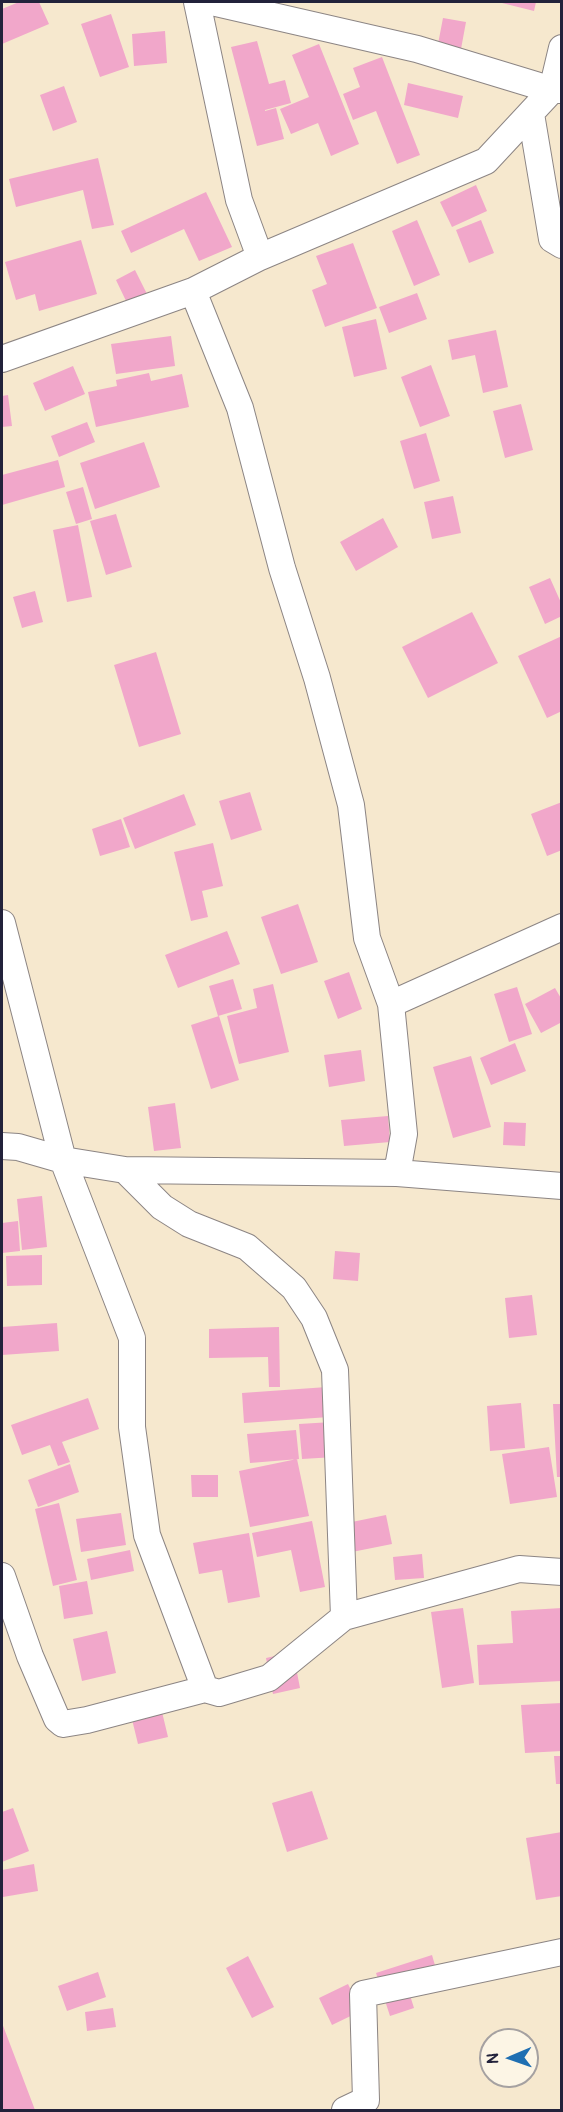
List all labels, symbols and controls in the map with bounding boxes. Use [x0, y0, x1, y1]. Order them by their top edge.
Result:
north arrow [479, 2028, 539, 2088]
text: N [483, 2053, 503, 2064]

